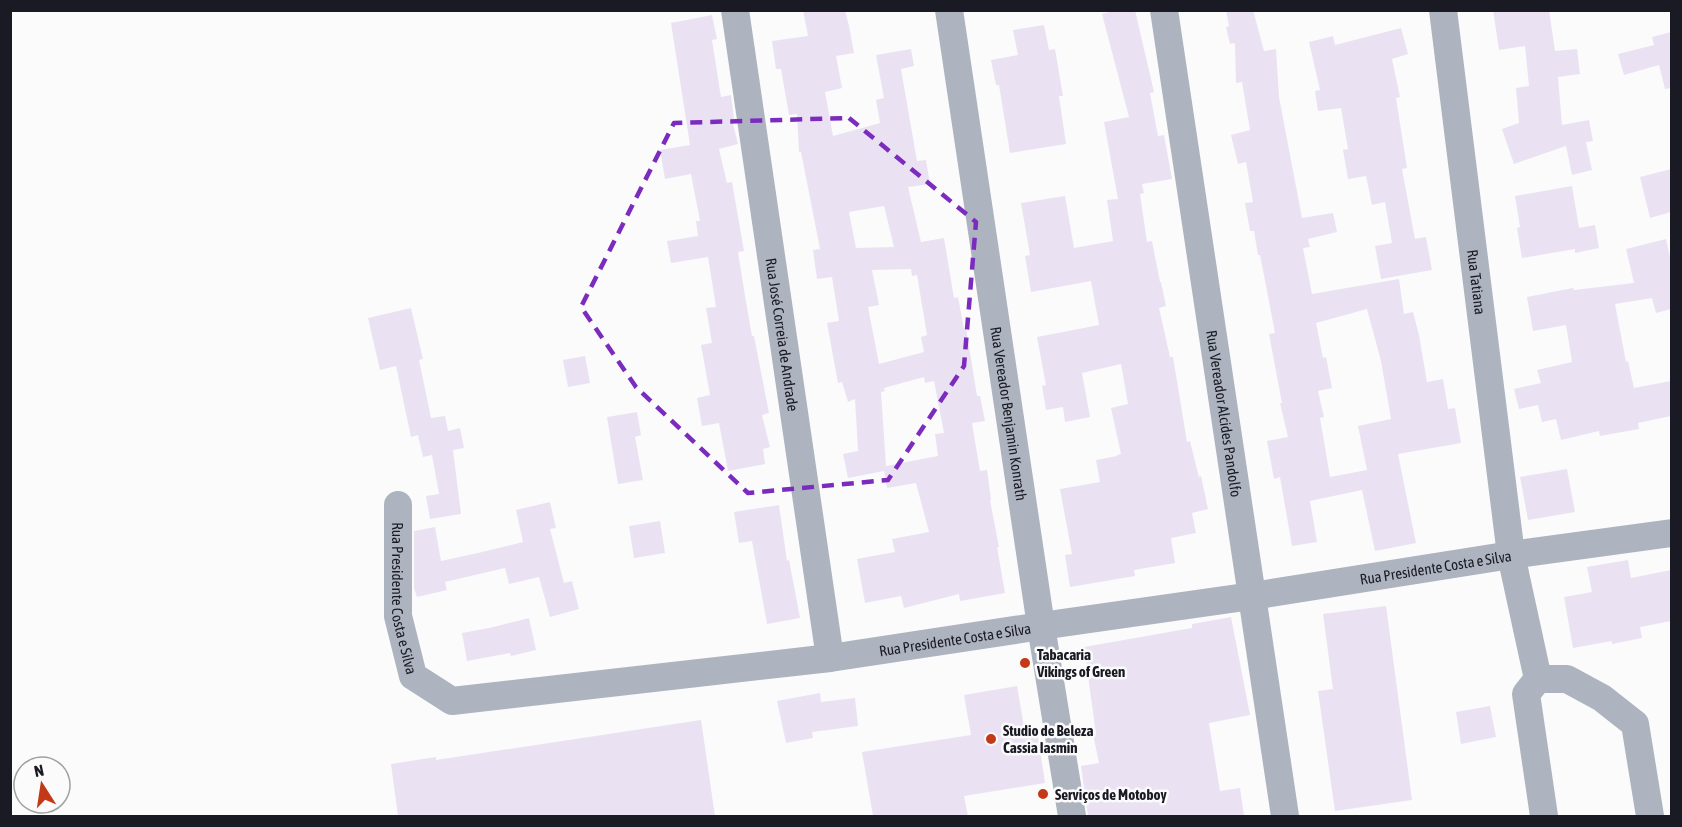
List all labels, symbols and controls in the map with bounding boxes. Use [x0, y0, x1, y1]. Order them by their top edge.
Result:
street label: Rua Tatiana [1464, 248, 1489, 315]
street label: Rua José Correia de Andrade [763, 257, 802, 412]
street label: Rua Vereador Benjamin Konrath [988, 325, 1031, 502]
street label: Rua Vereador Alcides Pandolfo [1204, 329, 1245, 498]
street label: Rua Presidente Costa e Silva [389, 522, 421, 676]
street label: Rua Presidente Costa e Silva [1358, 547, 1513, 587]
street label: Rua Presidente Costa e Silva [878, 619, 1032, 659]
place label: Tabacaria Vikings of Green [1036, 646, 1125, 680]
marker: Tabacaria Vikings of Green [1018, 656, 1032, 670]
place label: Studio de Beleza Cassia Iasmin [1003, 722, 1093, 756]
marker: Studio de Beleza Cassia Iasmin [984, 732, 998, 746]
north arrow [12, 755, 72, 815]
text: N [32, 761, 45, 780]
place label: Serviços de Motoboy [1055, 786, 1167, 803]
marker: Serviços de Motoboy [1036, 787, 1050, 801]

